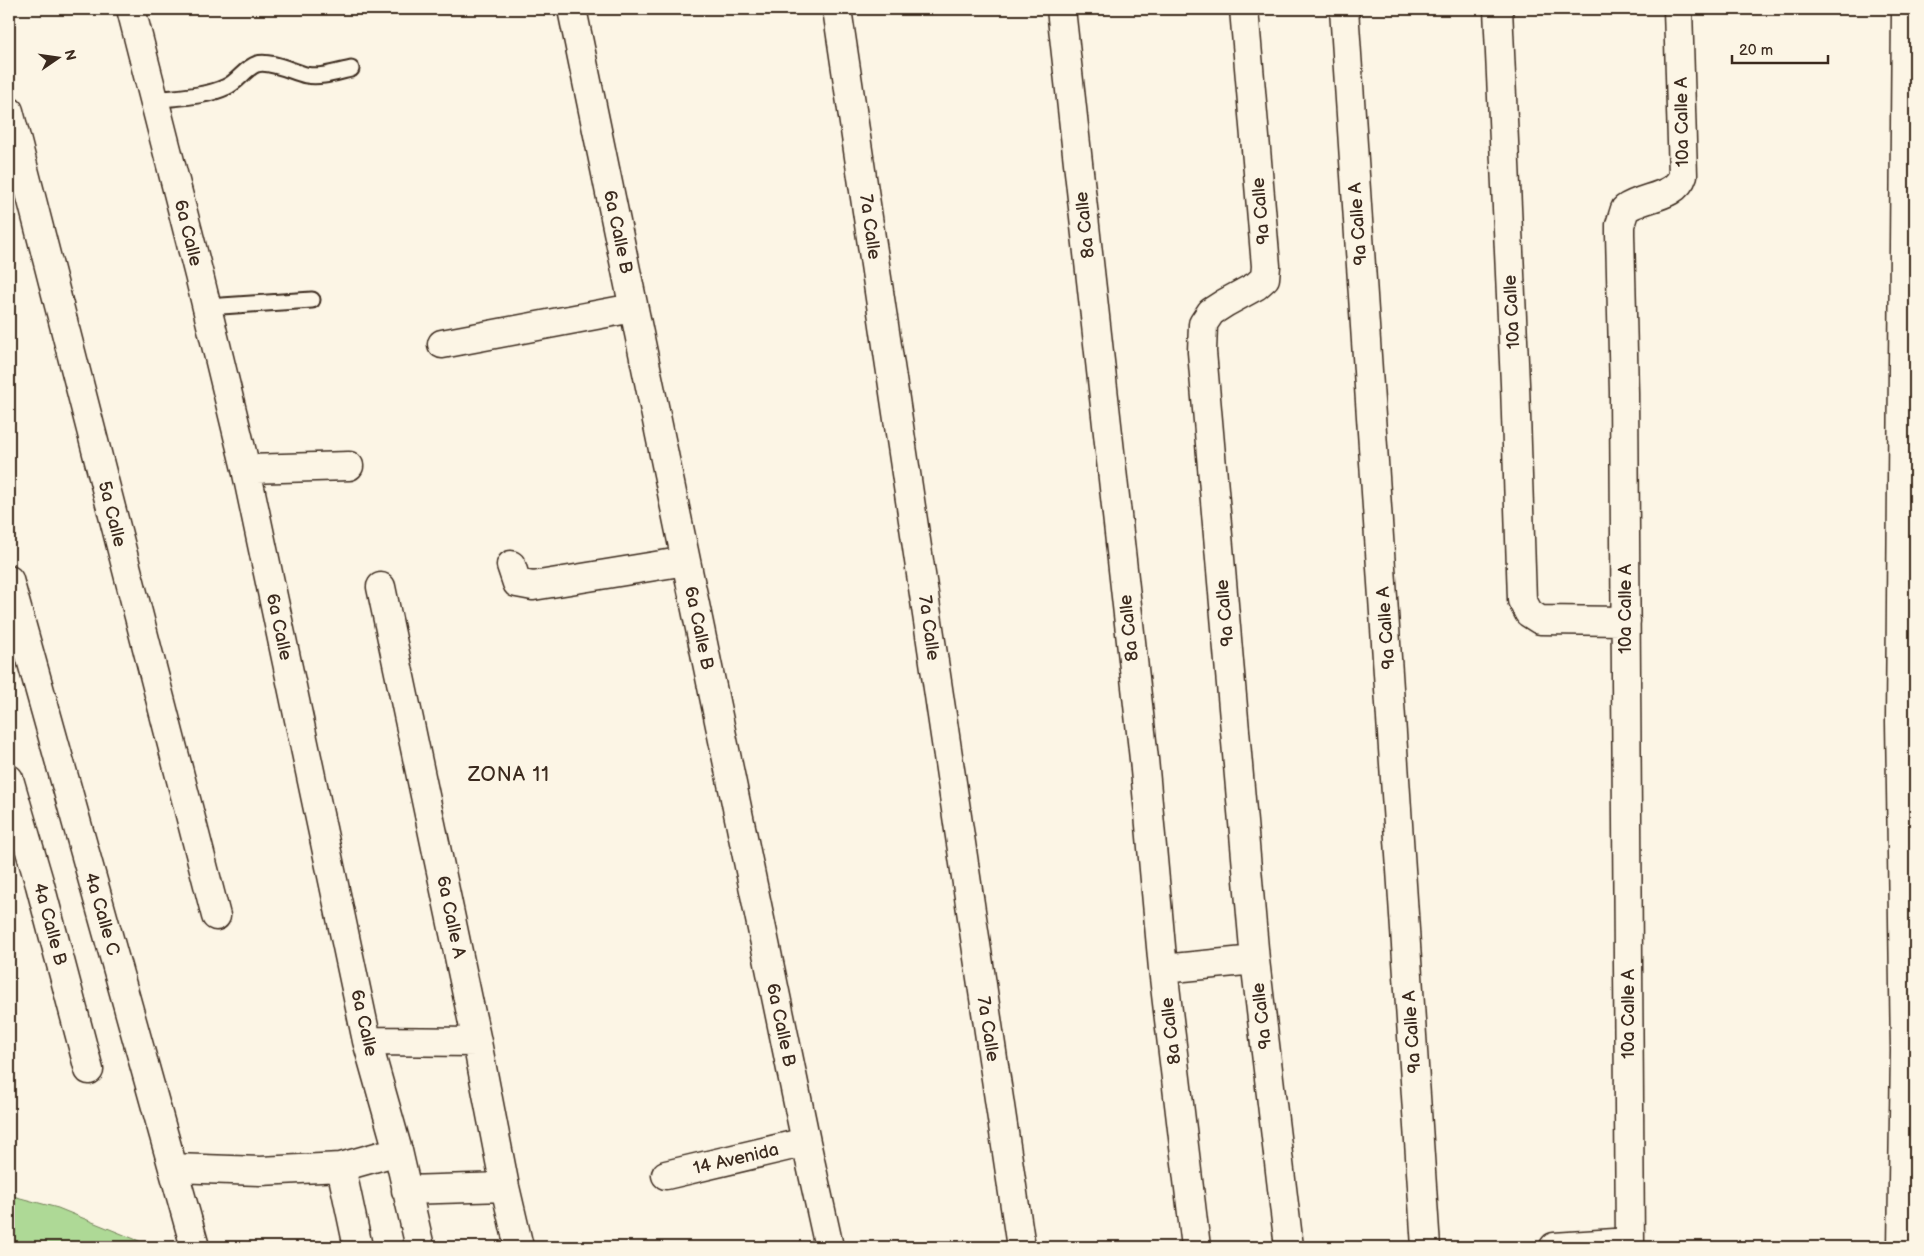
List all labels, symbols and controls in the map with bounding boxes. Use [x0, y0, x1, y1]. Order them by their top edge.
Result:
north arrow [32, 32, 82, 82]
scale bar [1732, 32, 1828, 64]
text: 20 m [1739, 41, 1773, 60]
text: N [61, 48, 80, 62]
street label: 10a Calle A [1671, 77, 1693, 167]
street label: 9a Calle [1248, 176, 1274, 245]
street label: 9a Calle A [1345, 182, 1371, 266]
street label: 6a Calle B [599, 188, 637, 276]
street label: 8a Calle [1071, 190, 1099, 259]
street label: 7a Calle [855, 193, 885, 261]
street label: 6a Calle [170, 198, 206, 269]
street label: 10a Calle [1500, 274, 1524, 350]
street label: 5a Calle [94, 479, 130, 549]
street label: 10a Calle A [1615, 564, 1636, 654]
street label: 9a Calle [1212, 578, 1238, 647]
street label: 6a Calle B [680, 584, 718, 672]
street label: 9a Calle A [1373, 586, 1399, 670]
street label: 6a Calle [262, 592, 296, 663]
street label: 8a Calle [1115, 593, 1143, 662]
street label: 7a Calle [914, 594, 944, 662]
district label: ZONA 11 [467, 763, 550, 787]
street label: 4a Calle C [80, 870, 124, 958]
street label: 6a Calle A [432, 874, 470, 960]
street label: 4a Calle B [29, 880, 71, 968]
street label: 10a Calle A [1618, 969, 1639, 1059]
street label: 6a Calle B [762, 981, 800, 1069]
street label: 9a Calle [1247, 981, 1277, 1051]
street label: 6a Calle [346, 988, 382, 1059]
street label: 9a Calle A [1399, 990, 1425, 1074]
street label: 7a Calle [973, 995, 1004, 1063]
street label: 8a Calle [1156, 996, 1186, 1066]
street label: 14 Avenida [691, 1139, 781, 1179]

